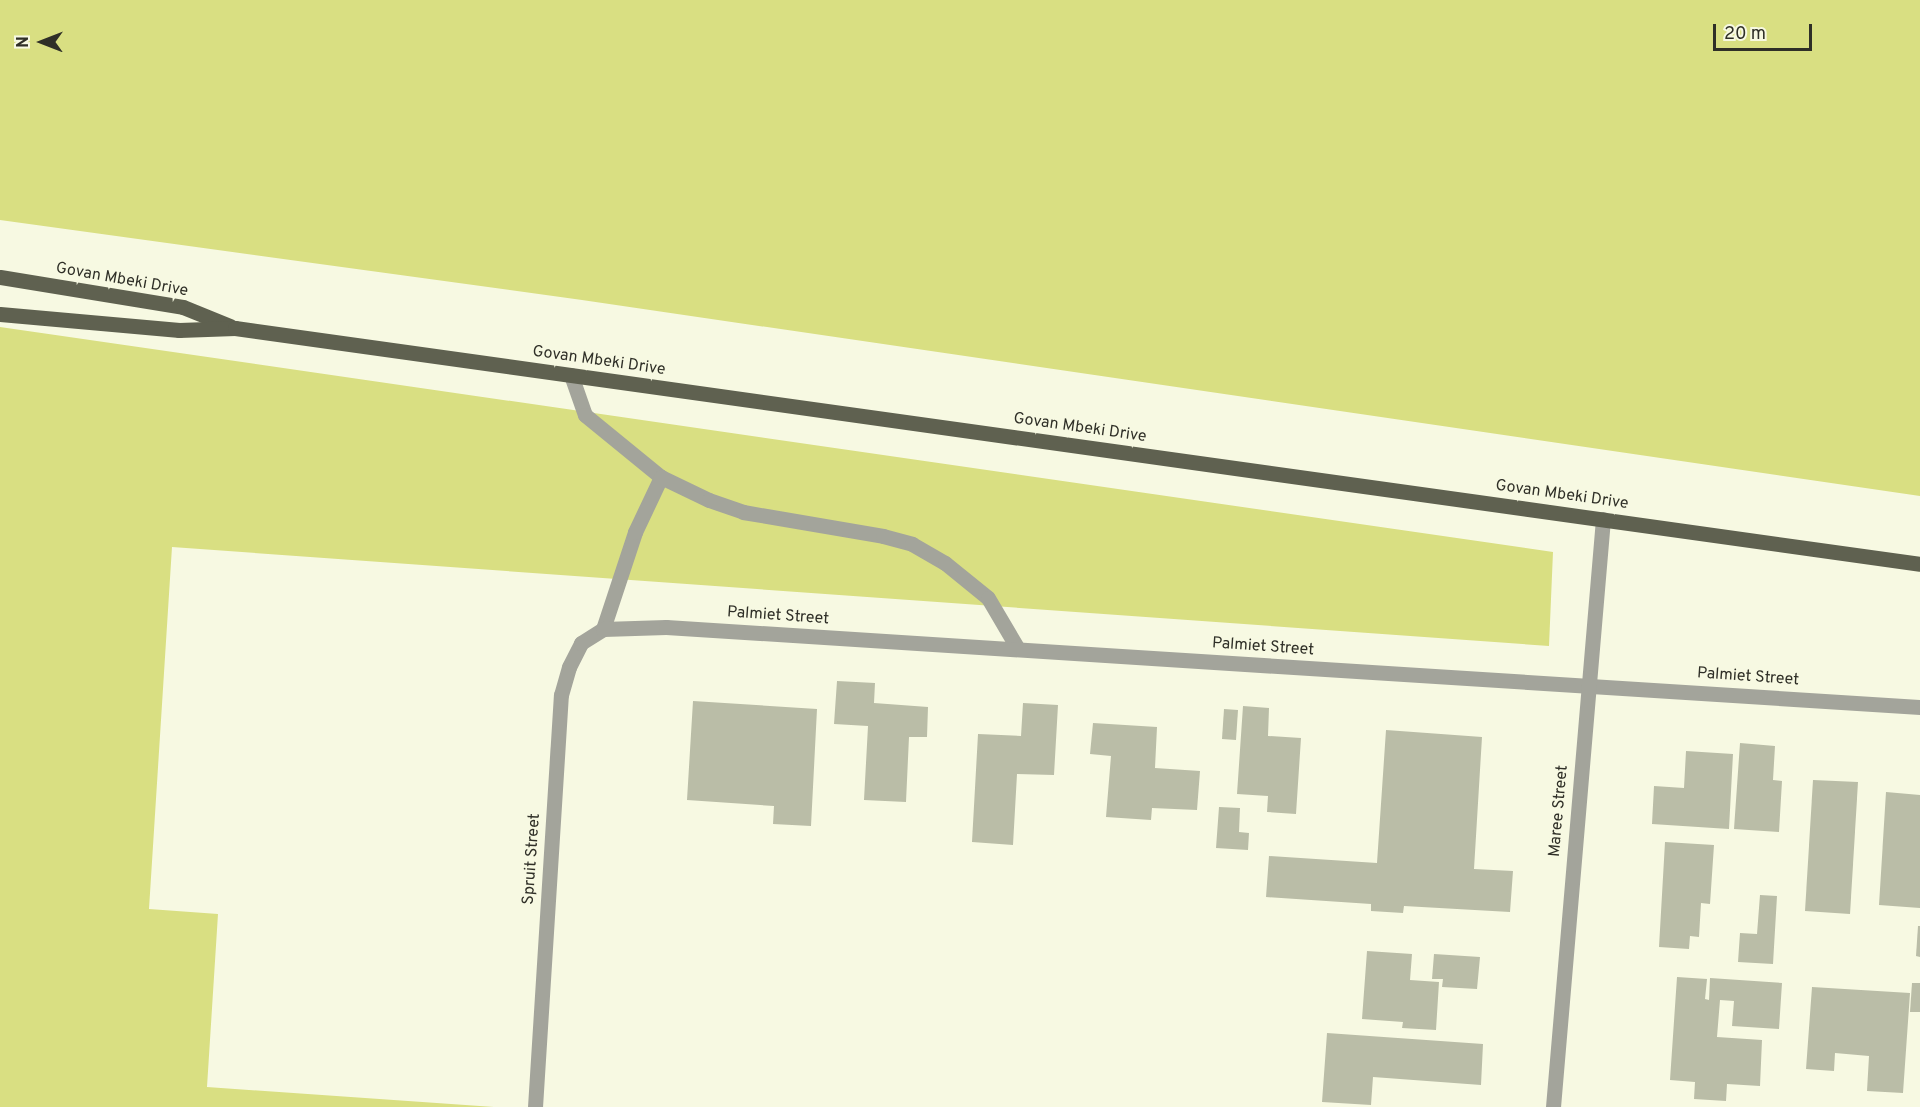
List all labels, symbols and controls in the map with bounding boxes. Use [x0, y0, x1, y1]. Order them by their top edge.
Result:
north arrow [12, 12, 72, 72]
scale bar [1716, 12, 1815, 50]
text: 20 m [1724, 23, 1766, 46]
text: N [14, 36, 34, 48]
street label: Govan Mbeki Drive [54, 259, 190, 301]
street label: Govan Mbeki Drive [531, 342, 667, 380]
street label: Govan Mbeki Drive [1012, 409, 1148, 447]
street label: Govan Mbeki Drive [1494, 476, 1630, 514]
street label: Palmiet Street [726, 603, 830, 629]
street label: Palmiet Street [1211, 634, 1315, 660]
street label: Palmiet Street [1696, 664, 1800, 690]
street label: Maree Street [1545, 764, 1573, 858]
street label: Spruit Street [519, 813, 545, 905]

